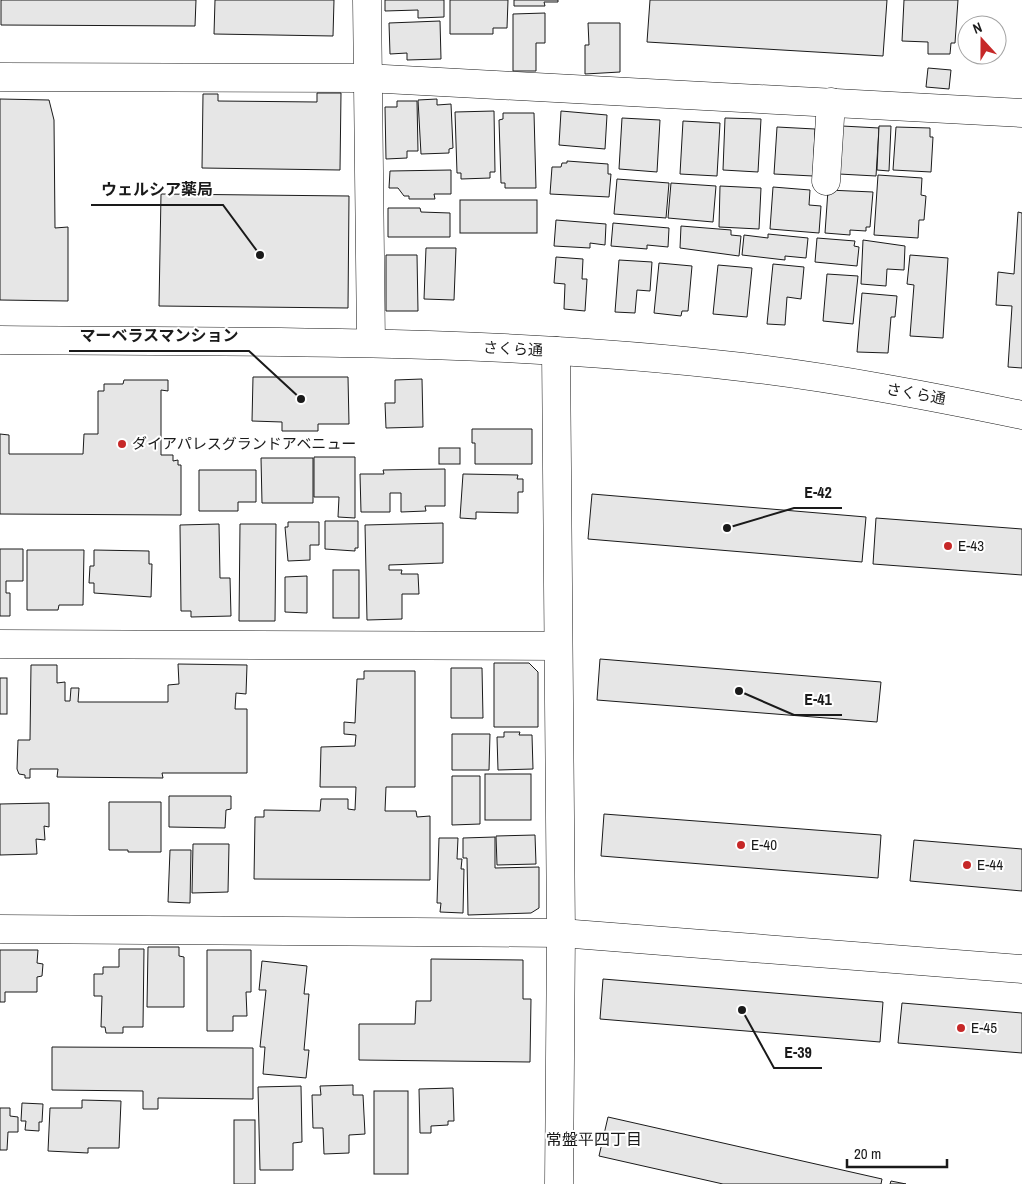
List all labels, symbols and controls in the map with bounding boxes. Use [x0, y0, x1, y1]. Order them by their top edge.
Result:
north arrow [957, 15, 1007, 65]
text: N [970, 18, 984, 38]
callout: ウェルシア薬局 [91, 174, 223, 205]
text: ウェルシア薬局 [101, 178, 213, 200]
callout: マーベラスマンション [69, 320, 249, 351]
text: マーベラスマンション [79, 324, 239, 346]
street label: さくら通 [483, 336, 544, 361]
street label: さくら通 [885, 378, 947, 409]
place label: ダイアパレスグランドアベニュー [132, 433, 356, 454]
marker: ダイアパレスグランドアベニュー [116, 438, 128, 450]
callout: E-42 [794, 477, 842, 508]
text: E-42 [804, 481, 832, 503]
place label: E-43 [958, 535, 984, 556]
marker: E-43 [942, 540, 954, 552]
callout: E-41 [794, 684, 842, 715]
text: E-41 [804, 688, 833, 710]
place label: E-40 [751, 834, 777, 855]
marker: E-40 [735, 839, 747, 851]
place label: E-44 [977, 854, 1003, 875]
marker: E-44 [961, 859, 973, 871]
place label: E-45 [971, 1017, 997, 1038]
marker: E-45 [955, 1022, 967, 1034]
callout: E-39 [774, 1037, 822, 1068]
text: E-39 [784, 1041, 812, 1063]
district label: 常盤平四丁目 [546, 1128, 642, 1150]
scale bar [847, 1136, 947, 1168]
text: 20 m [854, 1143, 881, 1164]

